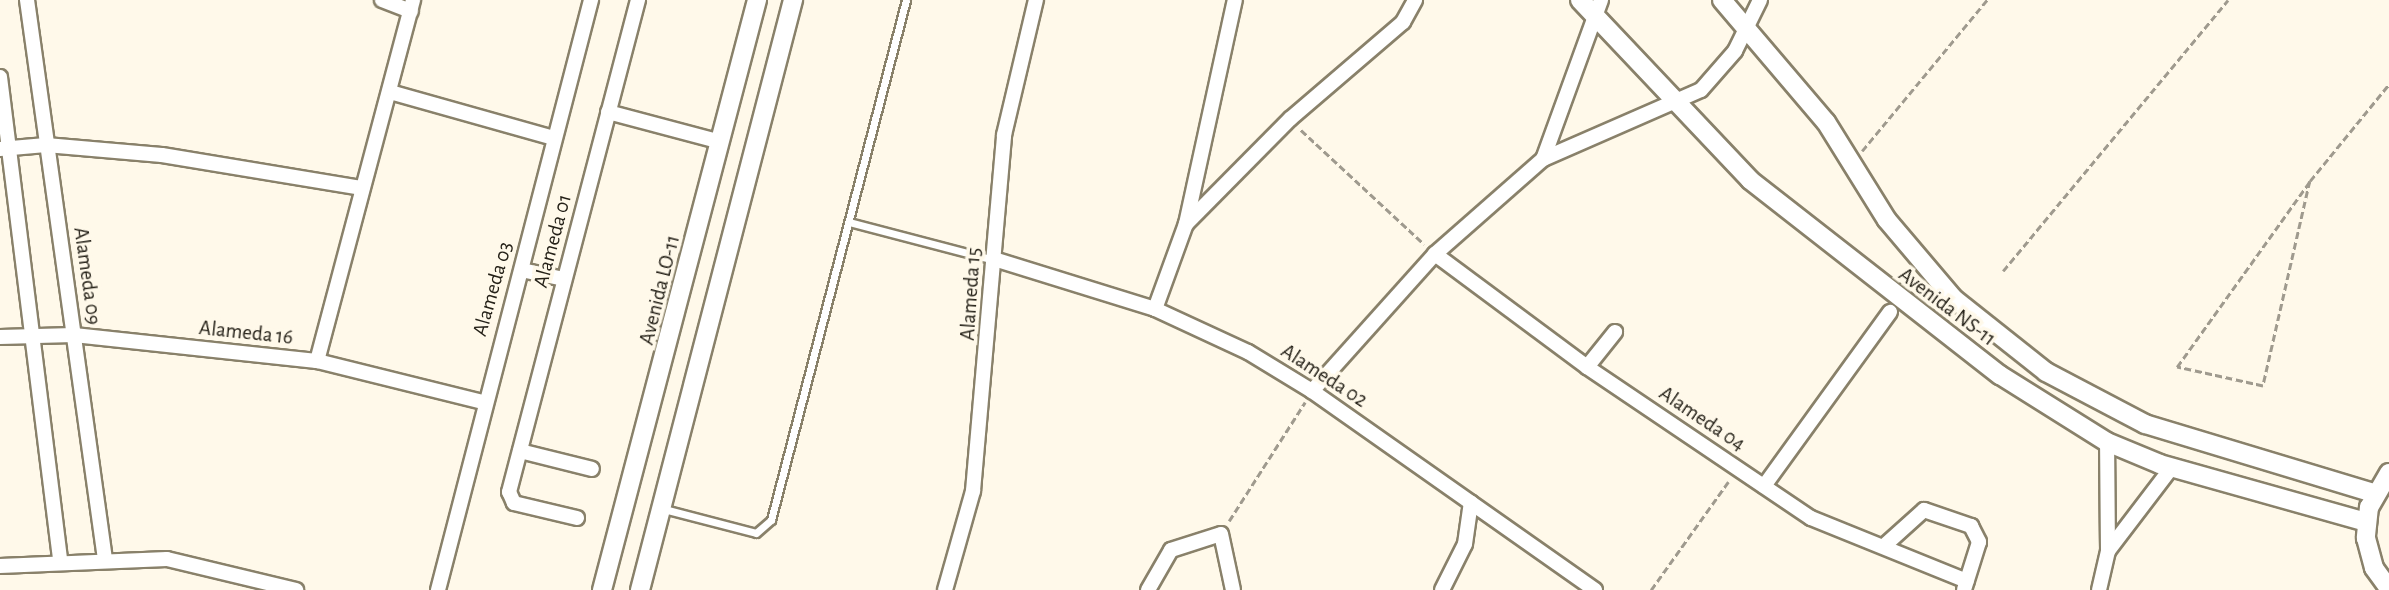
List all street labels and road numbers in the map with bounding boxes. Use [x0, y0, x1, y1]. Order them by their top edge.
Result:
street label: Alameda 01 [528, 192, 578, 290]
street label: Alameda 09 [68, 226, 106, 326]
street label: Avenida LO-11 [634, 233, 686, 347]
street label: Alameda 03 [468, 239, 518, 339]
street label: Alameda 15 [955, 247, 987, 341]
street label: Avenida NS-11 [1893, 262, 2001, 352]
street label: Alameda 16 [198, 316, 294, 350]
street label: Alameda 02 [1276, 339, 1372, 413]
street label: Alameda 04 [1654, 381, 1750, 457]

